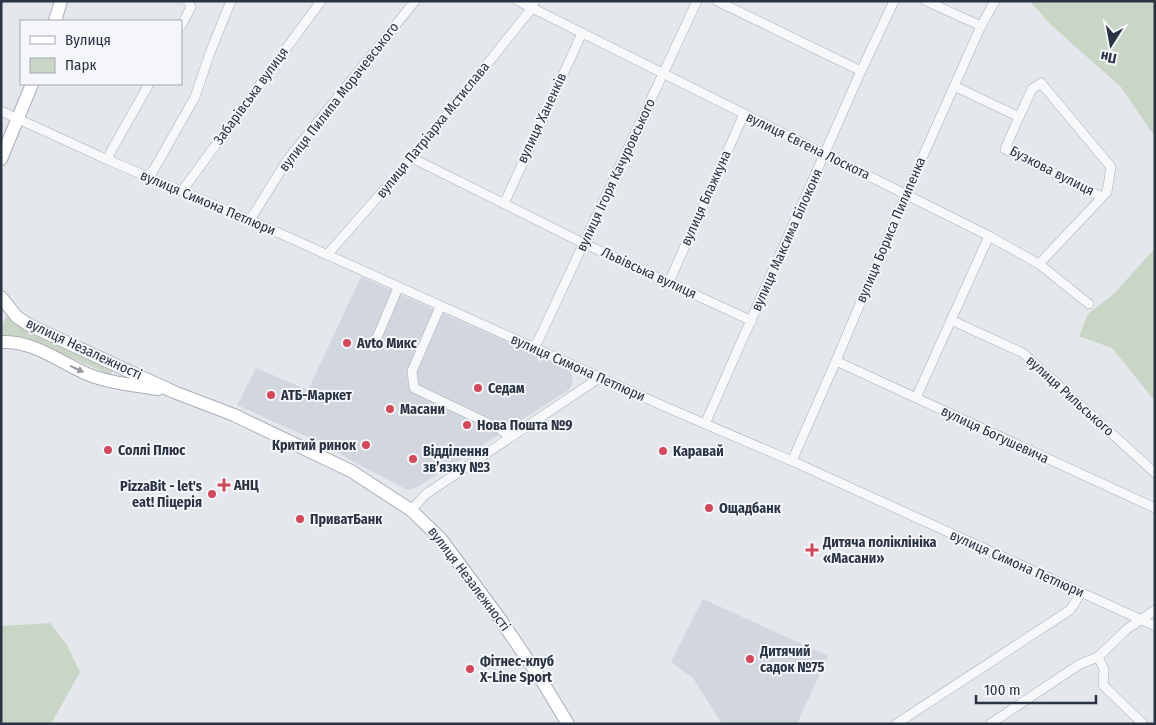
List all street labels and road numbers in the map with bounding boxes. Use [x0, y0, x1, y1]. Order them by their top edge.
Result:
street label: вулиця Пилипа Морачевського [275, 19, 403, 175]
street label: Забарівська вулиця [210, 44, 292, 148]
street label: вулиця Патріарха Мстислава [373, 58, 493, 201]
street label: вулиця Ханенків [514, 70, 570, 166]
street label: вулиця Ігоря Качуровського [573, 96, 659, 254]
street label: вулиця Євгена Лоскота [743, 109, 873, 183]
street label: Бузкова вулиця [1007, 142, 1097, 200]
street label: вулиця Блажкуна [677, 148, 735, 248]
street label: вулиця Бориса Пилипенка [853, 154, 929, 305]
street label: вулиця Максима Білоконя [748, 166, 826, 314]
street label: вулиця Симона Петлюри [138, 167, 278, 239]
street label: Львівська вулиця [599, 243, 699, 303]
street label: вулиця Незалежності [23, 315, 145, 383]
street label: вулиця Симона Петлюри [508, 331, 648, 405]
street label: вулиця Рильського [1023, 352, 1117, 440]
street label: вулиця Богушевича [938, 403, 1052, 467]
street label: вулиця Незалежності [424, 523, 514, 635]
street label: вулиця Симона Петлюри [947, 527, 1087, 601]

